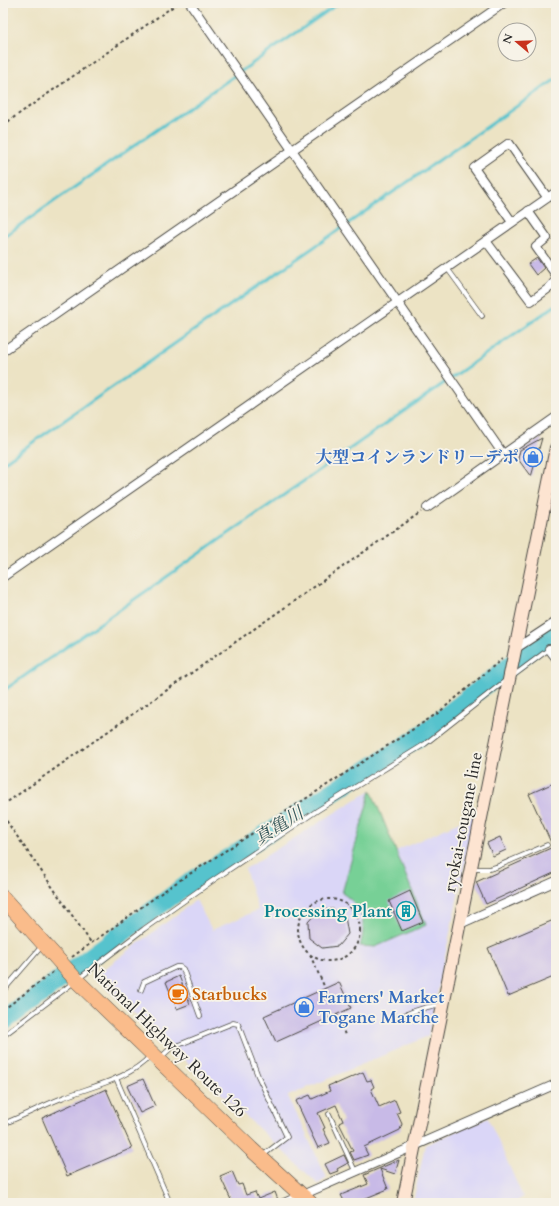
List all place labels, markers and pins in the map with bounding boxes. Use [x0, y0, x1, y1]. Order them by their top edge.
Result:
place label: 大型コインランドリ－デポ [316, 446, 519, 469]
shop icon: 大型コインランドリ－デポ [522, 446, 544, 468]
place label: Processing Plant [264, 900, 392, 923]
building icon: Processing Plant [395, 900, 417, 922]
cafe icon: Starbucks [167, 983, 189, 1005]
place label: Starbucks [192, 983, 267, 1006]
place label: Farmers' Market Togane Marche [318, 986, 444, 1029]
shop icon: Farmers' Market Togane Marche [293, 996, 315, 1018]

